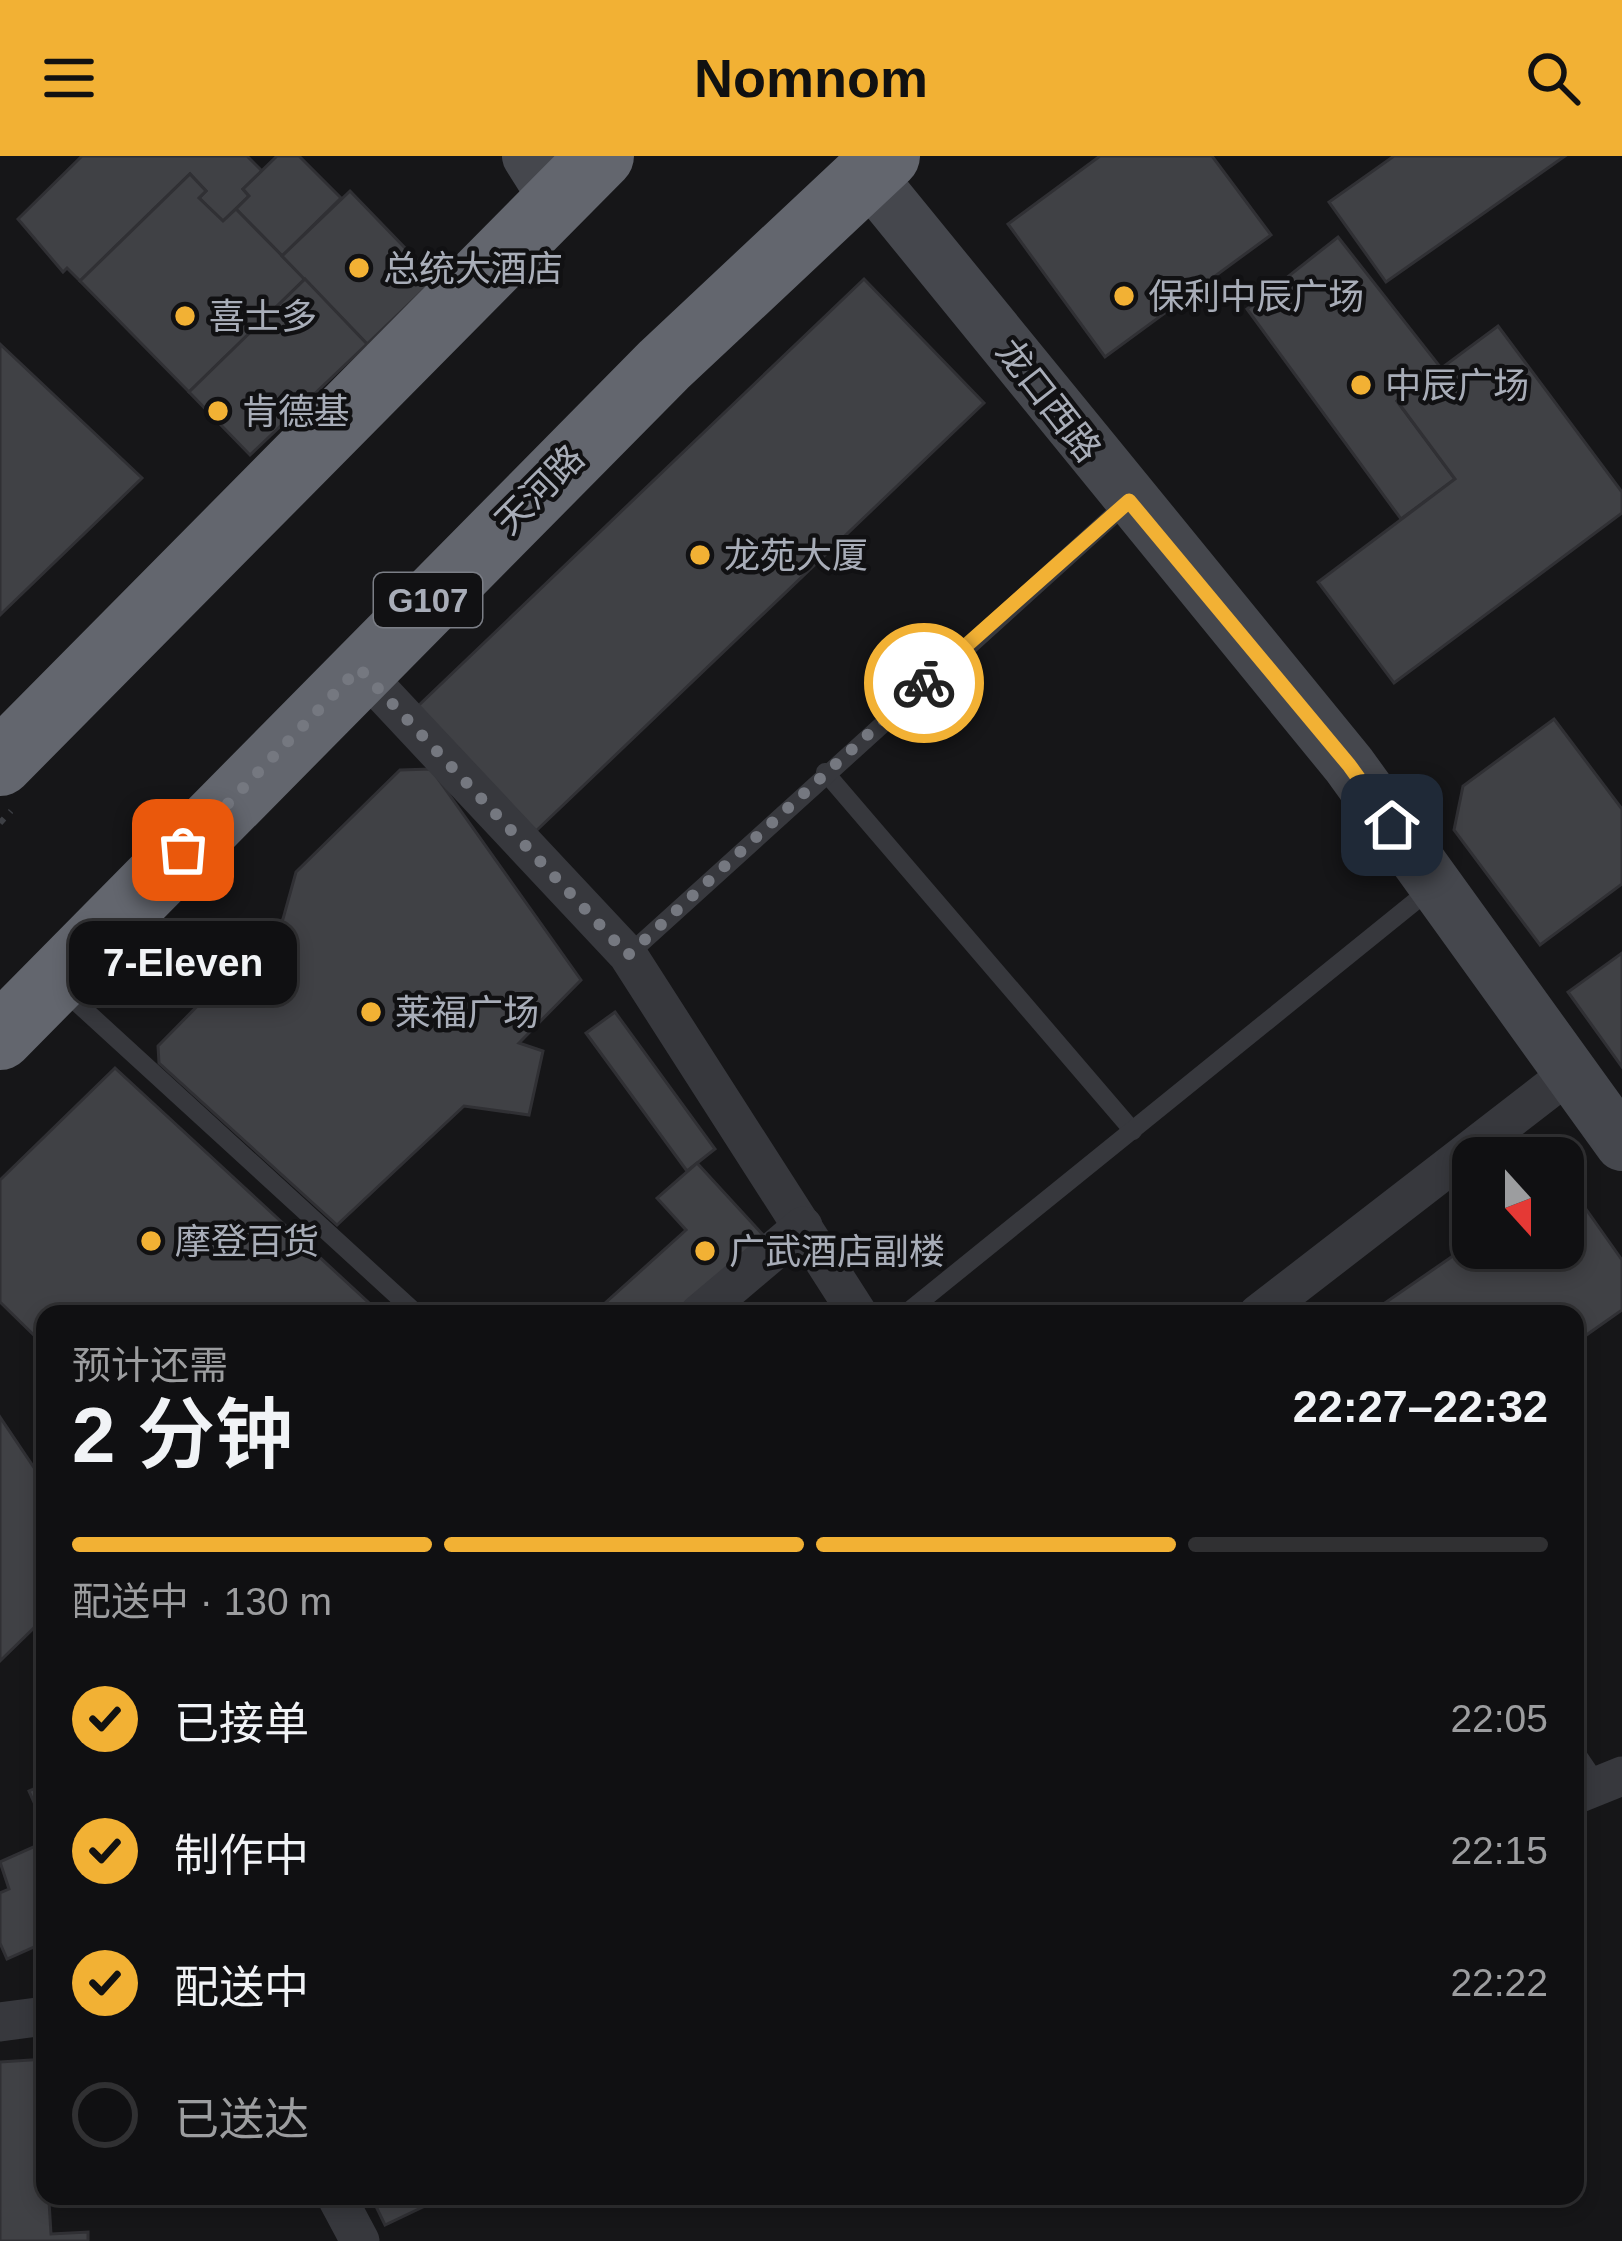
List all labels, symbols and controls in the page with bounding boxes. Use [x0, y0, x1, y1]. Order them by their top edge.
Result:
icon: menu [36, 45, 102, 111]
icon: search [1520, 45, 1586, 111]
text: Nomnom [694, 48, 928, 108]
place label: 总统大酒店 [383, 248, 563, 289]
marker: 总统大酒店 [346, 255, 372, 281]
place label: 保利中辰广场 [1148, 276, 1364, 317]
marker: 保利中辰广场 [1111, 283, 1137, 309]
place label: 喜士多 [209, 296, 317, 337]
marker: 喜士多 [172, 303, 198, 329]
street label: 龙口西路 [988, 331, 1109, 470]
place label: 中辰广场 [1385, 365, 1529, 406]
marker: 中辰广场 [1348, 372, 1374, 398]
place label: 肯德基 [242, 391, 350, 432]
marker: 肯德基 [205, 398, 231, 424]
street label: 天河路 [487, 437, 592, 542]
place label: 龙苑大厦 [724, 535, 868, 576]
marker: 龙苑大厦 [687, 542, 713, 568]
road number: G107 [374, 573, 482, 627]
courier [864, 623, 984, 743]
icon: bike [891, 650, 957, 716]
pin [1341, 774, 1443, 876]
icon: home [1359, 792, 1425, 858]
pin [132, 799, 234, 901]
icon: bag [150, 817, 216, 883]
callout: 7-Eleven [69, 922, 297, 1006]
text: 7-Eleven [103, 941, 263, 984]
place label: 莱福广场 [395, 992, 539, 1033]
marker: 莱福广场 [358, 999, 384, 1025]
north arrow [1452, 1137, 1584, 1269]
map controls [1452, 1137, 1584, 1269]
place label: 摩登百货 [175, 1221, 319, 1262]
marker: 摩登百货 [138, 1228, 164, 1254]
place label: 广武酒店副楼 [729, 1231, 945, 1272]
marker: 广武酒店副楼 [692, 1238, 718, 1264]
text: 预计还需 [72, 1344, 228, 1387]
text: 22:27–22:32 [1293, 1381, 1548, 1432]
text: 2 分钟 [72, 1391, 293, 1479]
text: 配送中 · 130 m [72, 1580, 332, 1623]
icon: check [72, 1686, 138, 1752]
text: 22:05 [1450, 1697, 1548, 1740]
text: 已接单 [174, 1698, 309, 1749]
icon: check [72, 1818, 138, 1884]
text: 22:15 [1450, 1829, 1548, 1872]
text: 制作中 [174, 1830, 309, 1881]
icon: check [72, 1950, 138, 2016]
text: 22:22 [1450, 1961, 1548, 2004]
text: 配送中 [174, 1962, 309, 2013]
text: 已送达 [174, 2094, 309, 2145]

